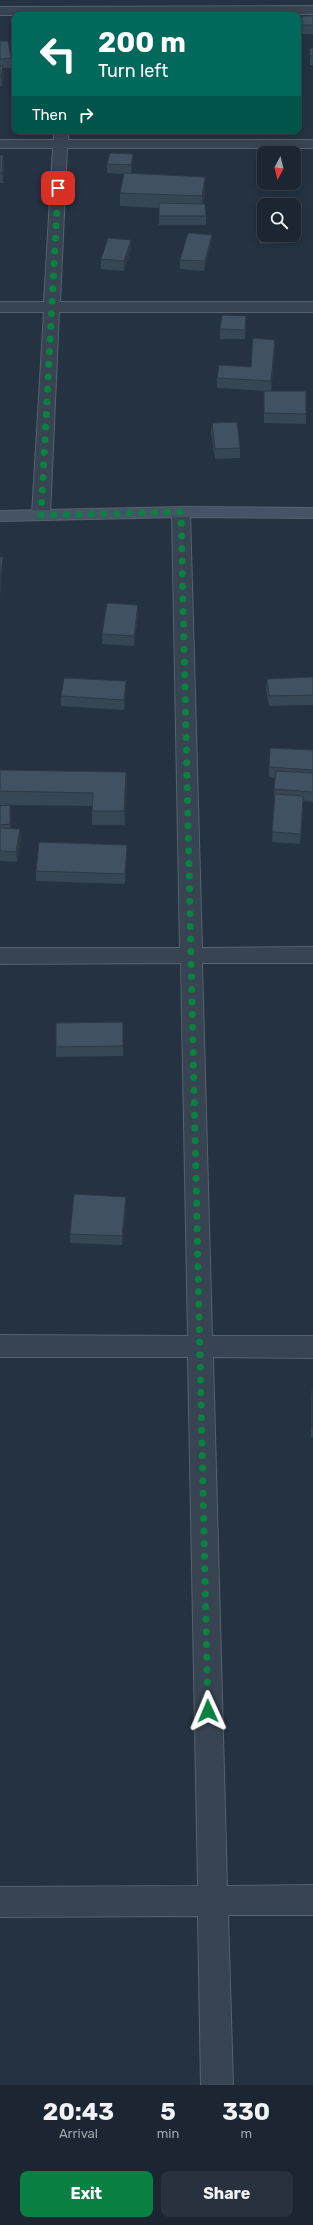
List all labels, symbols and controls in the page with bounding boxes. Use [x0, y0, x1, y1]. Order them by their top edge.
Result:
text: 200 m [98, 26, 186, 59]
icon: left [32, 28, 84, 80]
text: Turn left [98, 60, 168, 82]
icon: right [75, 104, 97, 126]
text: Then [32, 106, 67, 124]
north arrow [257, 146, 301, 190]
map controls [257, 146, 301, 242]
pin [41, 171, 75, 205]
icon: arrive [47, 177, 69, 199]
button: search [257, 198, 301, 242]
position arrow [187, 1690, 229, 1732]
text: 20:43 [43, 2098, 114, 2126]
text: 5 [160, 2098, 176, 2126]
text: 330 [222, 2098, 270, 2126]
text: Arrival [59, 2126, 98, 2141]
text: min [157, 2126, 179, 2141]
text: m [240, 2126, 252, 2141]
button: Exit [20, 2171, 153, 2217]
button: Share [161, 2171, 293, 2217]

